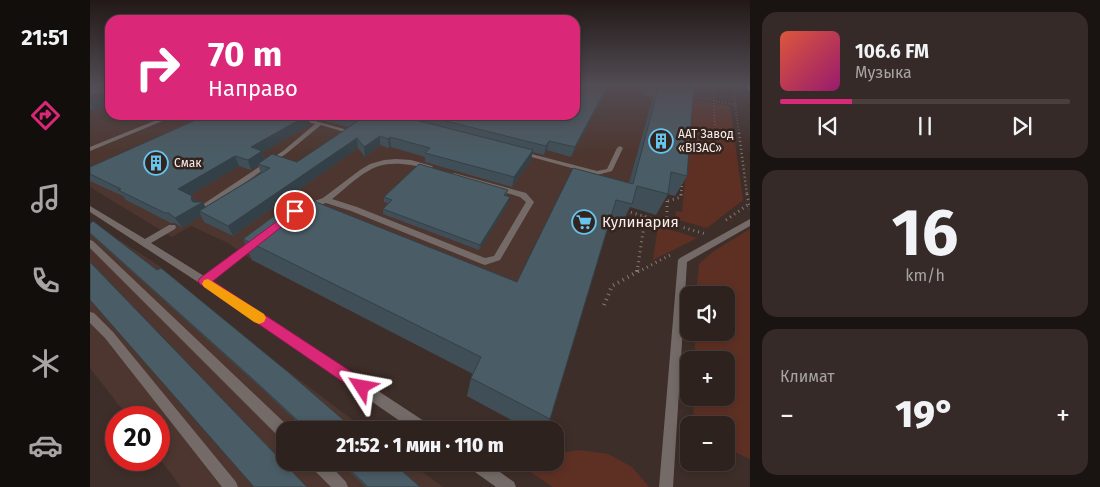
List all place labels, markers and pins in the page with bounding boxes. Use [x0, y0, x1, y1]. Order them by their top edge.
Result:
place label: ААТ Завод «ВІЗАС» [678, 127, 734, 155]
building icon: ААТ Завод «ВІЗАС» [648, 128, 674, 154]
building icon: Смак [143, 150, 169, 176]
place label: Смак [174, 156, 202, 170]
pin [274, 190, 316, 232]
supermarket icon: Кулинария [571, 209, 597, 235]
place label: Кулинария [602, 213, 679, 231]

